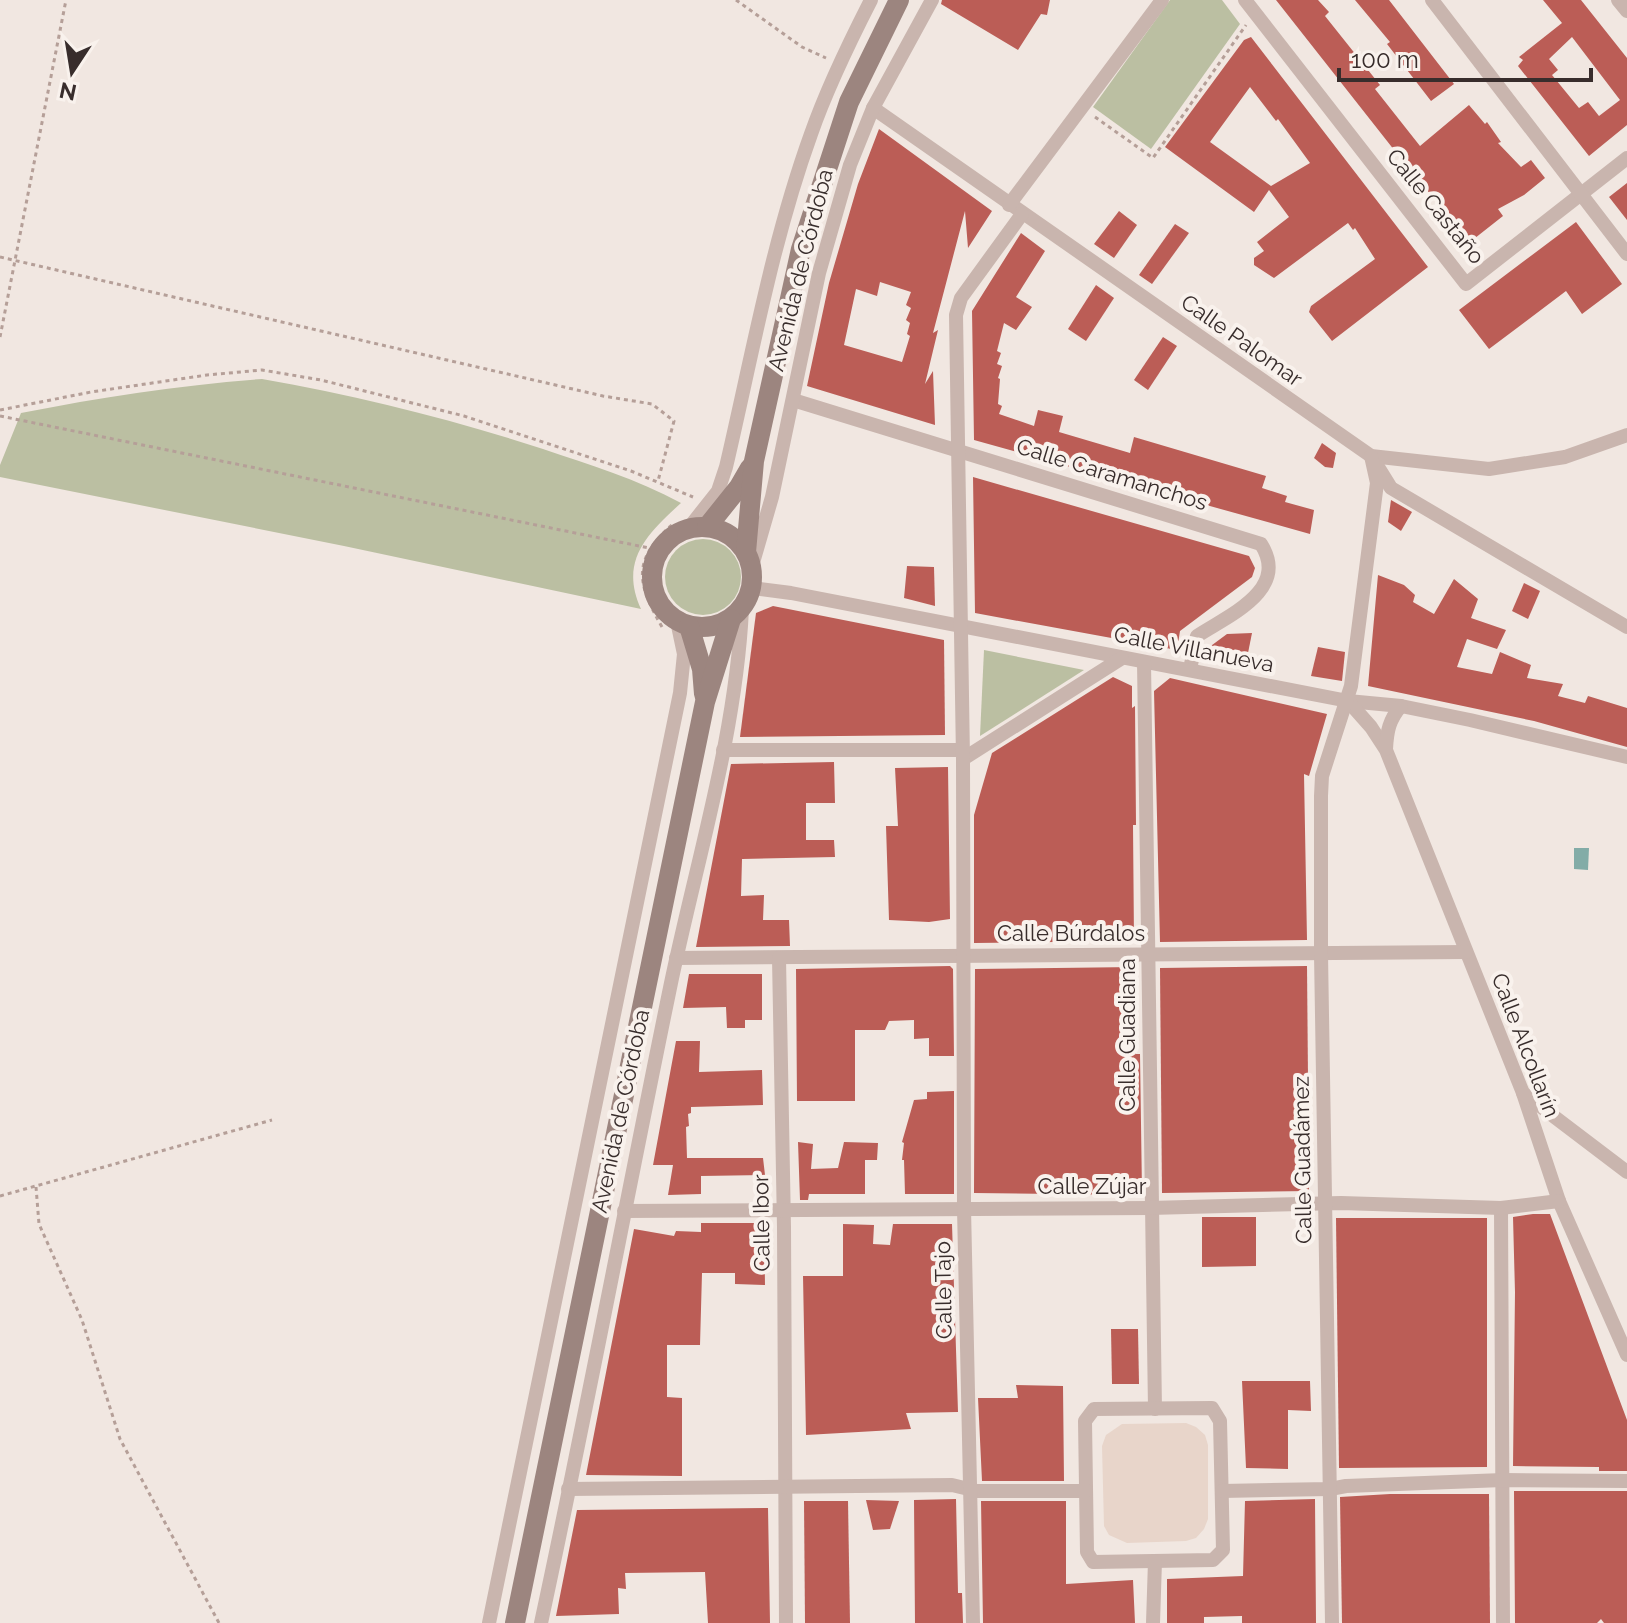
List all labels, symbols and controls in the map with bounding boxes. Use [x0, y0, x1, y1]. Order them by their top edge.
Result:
north arrow [32, 32, 112, 112]
scale bar [1339, 32, 1591, 82]
text: 100 m [1351, 45, 1419, 74]
text: N [57, 77, 79, 106]
street label: Calle Castaño [1382, 143, 1490, 269]
street label: Avenida de Córdoba [762, 166, 838, 374]
street label: Calle Palomar [1176, 289, 1308, 392]
street label: Calle Caramanchos [1014, 433, 1210, 515]
street label: Calle Villanueva [1112, 621, 1276, 677]
street label: Calle Búrdalos [997, 920, 1145, 946]
street label: Calle Guadiana [1114, 958, 1140, 1112]
street label: Calle Alcollarín [1487, 969, 1565, 1121]
street label: Avenida de Córdoba [586, 1007, 654, 1215]
street label: Calle Guadámez [1288, 1076, 1316, 1244]
street label: Calle Zújar [1038, 1173, 1147, 1199]
street label: Calle Ibor [747, 1174, 775, 1272]
street label: Calle Tajo [929, 1241, 957, 1339]

